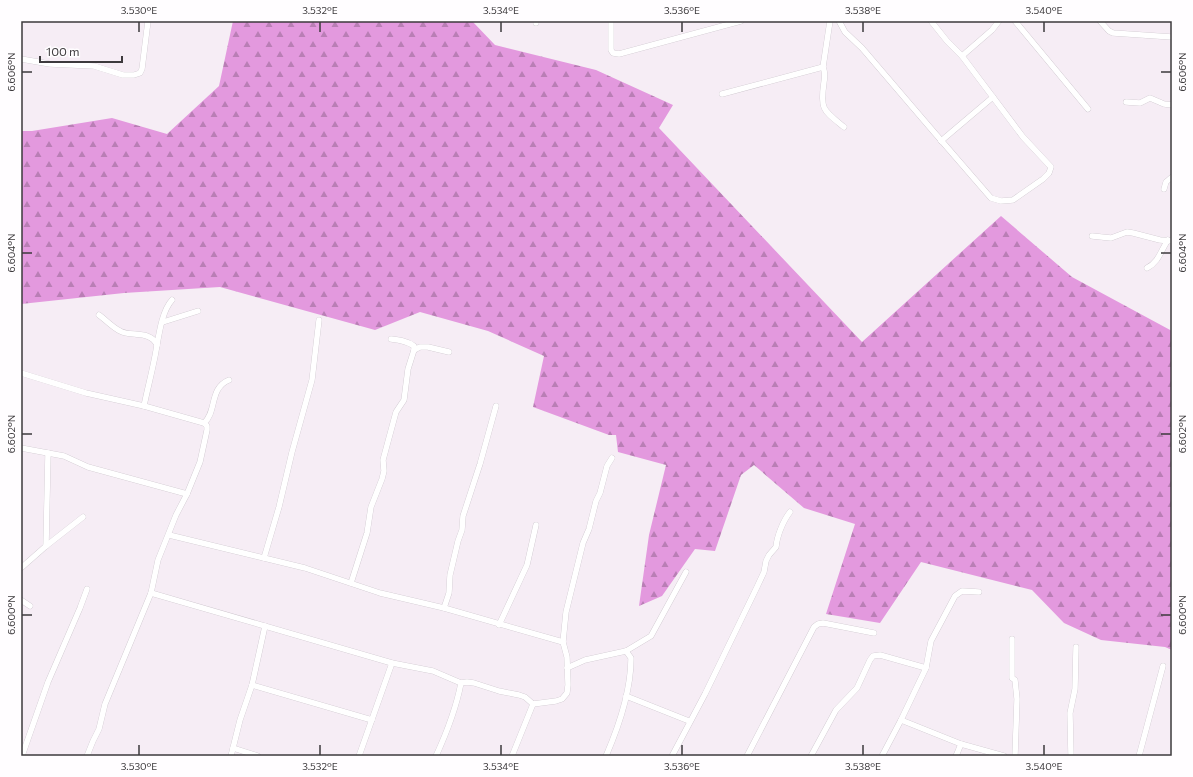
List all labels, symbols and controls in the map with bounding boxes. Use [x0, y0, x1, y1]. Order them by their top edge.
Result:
text: 3.530°E [121, 4, 157, 16]
text: 3.532°E [302, 4, 338, 16]
text: 3.534°E [483, 4, 519, 16]
text: 3.536°E [664, 4, 700, 16]
text: 3.538°E [845, 4, 881, 16]
text: 3.540°E [1026, 4, 1062, 16]
scale bar [40, 38, 122, 64]
text: 100 m [46, 44, 80, 58]
text: 6.606°N [5, 53, 17, 91]
text: 6.606°N [1176, 53, 1188, 91]
text: 6.604°N [5, 234, 17, 272]
text: 6.604°N [1176, 234, 1188, 272]
text: 6.602°N [5, 415, 17, 453]
text: 6.602°N [1176, 415, 1188, 453]
text: 6.600°N [5, 595, 17, 635]
text: 6.600°N [1176, 595, 1188, 635]
text: 3.530°E [121, 760, 157, 772]
text: 3.532°E [302, 760, 338, 772]
text: 3.534°E [483, 760, 519, 772]
text: 3.536°E [664, 760, 700, 772]
text: 3.538°E [845, 760, 881, 772]
text: 3.540°E [1026, 760, 1062, 772]

